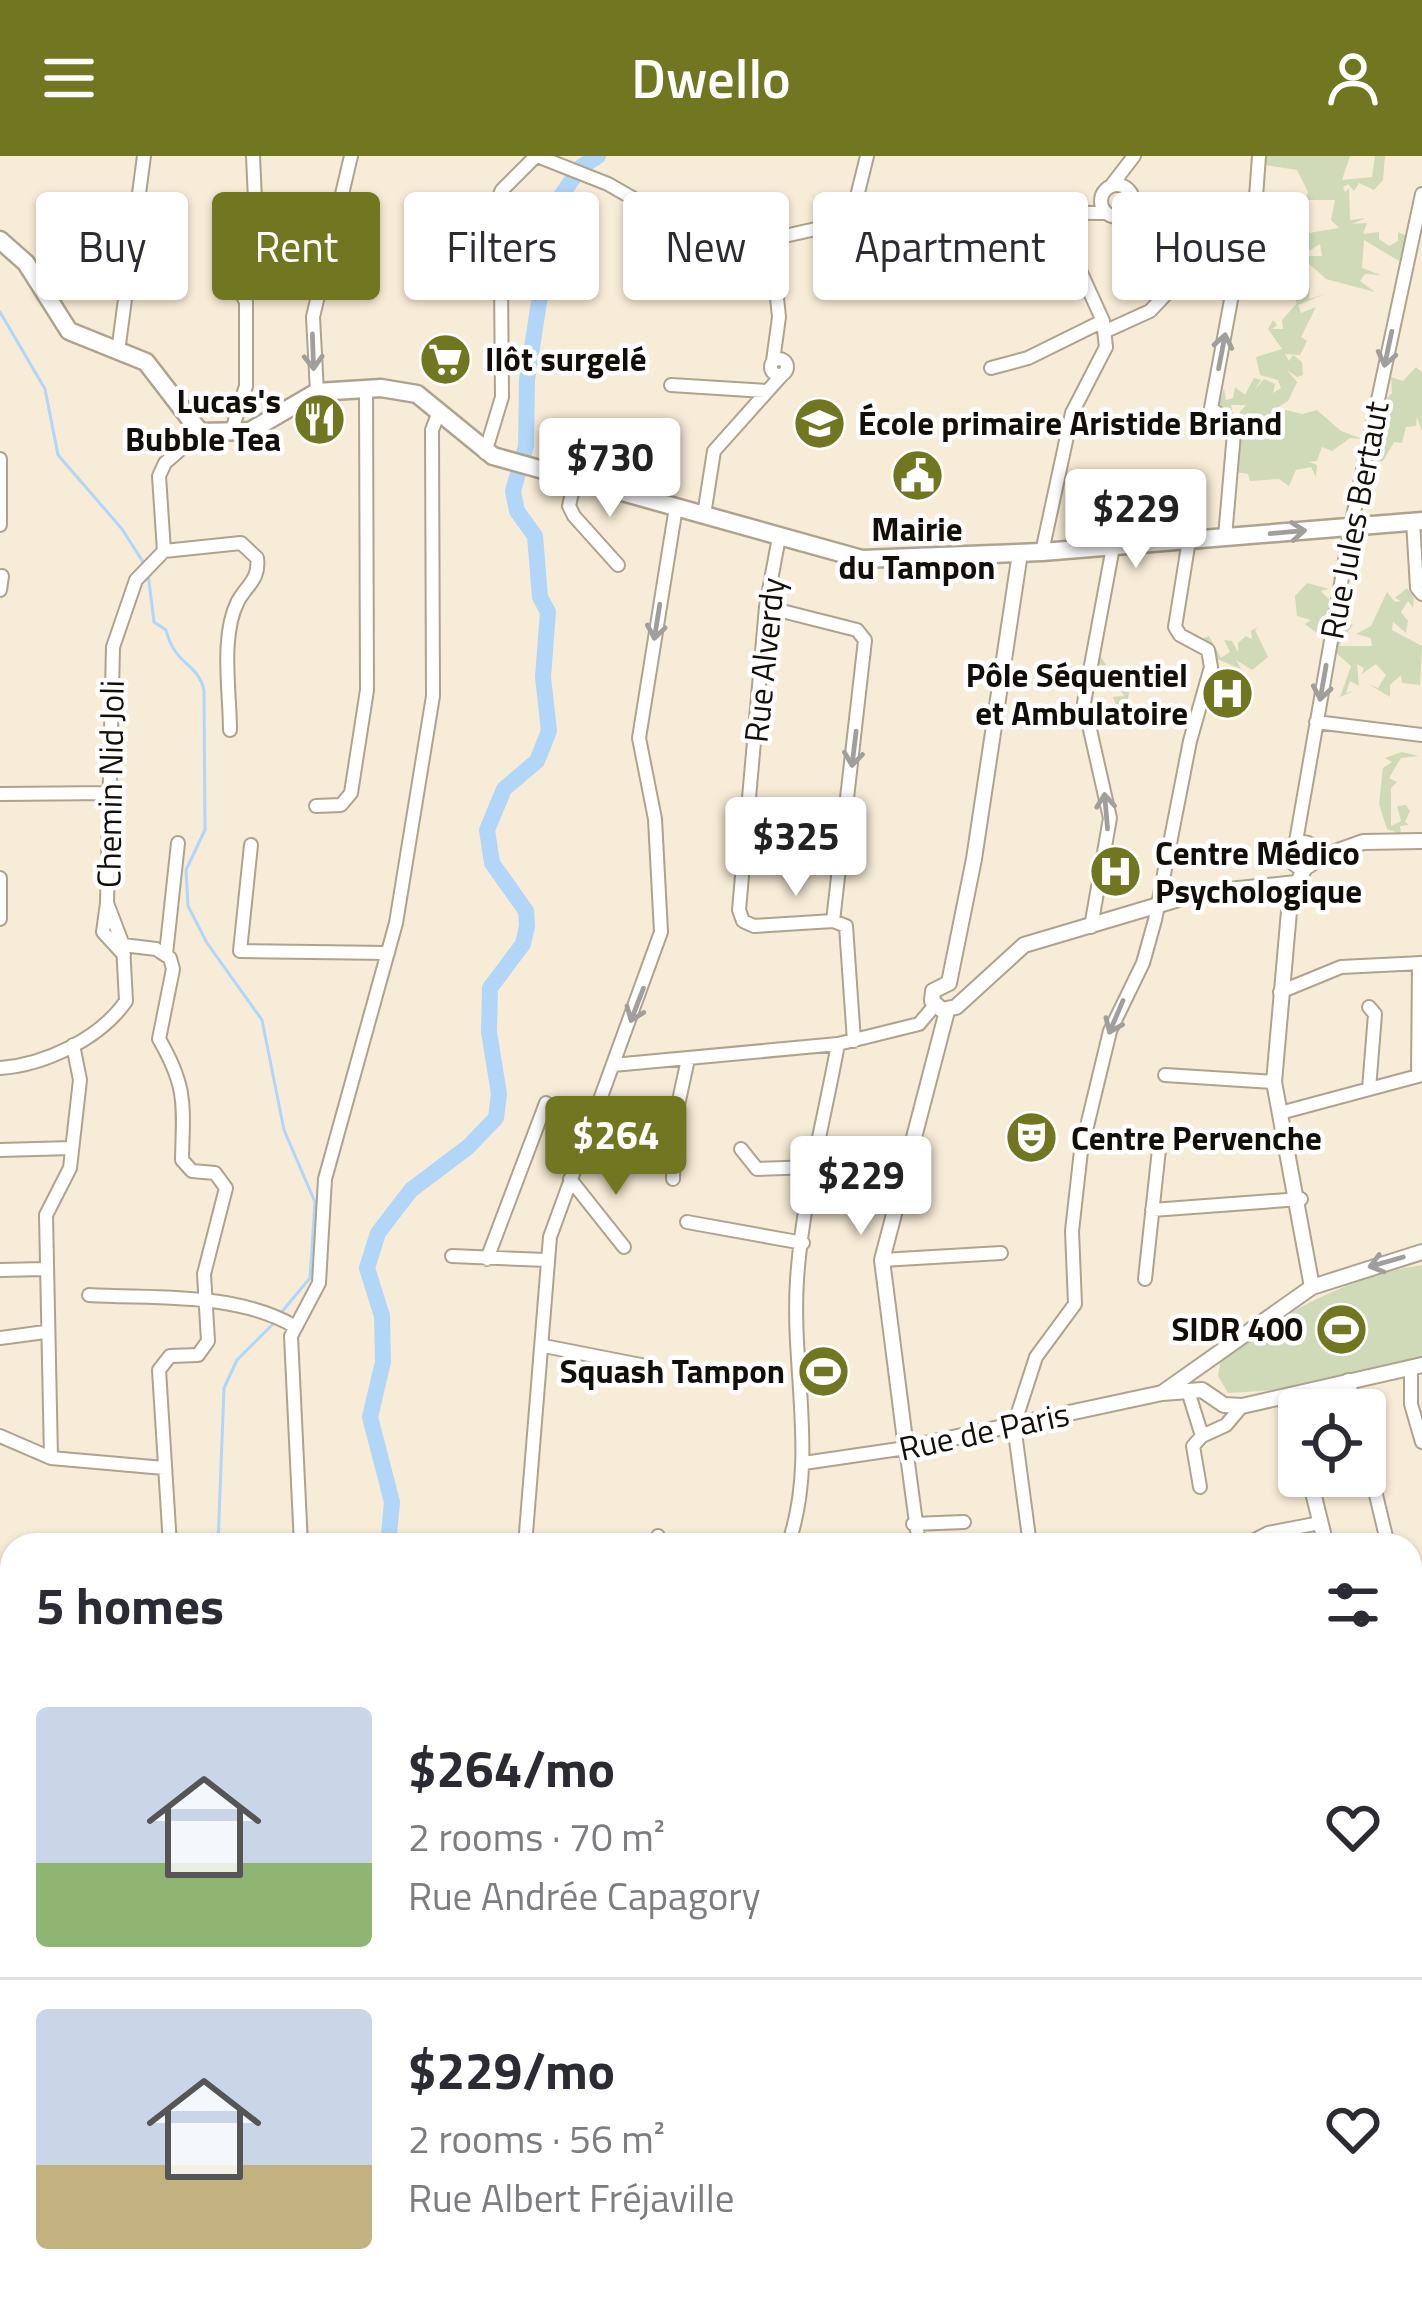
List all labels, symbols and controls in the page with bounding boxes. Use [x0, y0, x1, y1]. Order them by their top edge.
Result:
text: Dwello [631, 37, 791, 119]
icon: menu [36, 45, 102, 111]
icon: person [1320, 45, 1386, 111]
chip: Buy [36, 192, 188, 300]
chip: Rent [212, 192, 380, 300]
chip: Filters [404, 192, 599, 300]
chip: New [623, 192, 789, 300]
chip: Apartment [813, 192, 1088, 300]
chip: House [1112, 192, 1309, 300]
one-way arrow [1375, 330, 1398, 368]
supermarket icon: Ilôt surgelé [418, 331, 474, 387]
one-way arrow [302, 332, 325, 371]
one-way arrow [1212, 332, 1234, 371]
place label: Ilôt surgelé [485, 334, 646, 384]
place label: Lucas's Bubble Tea [125, 376, 281, 464]
restaurant icon: Lucas's Bubble Tea [292, 392, 348, 448]
school or university icon: École primaire Aristide Briand [791, 395, 847, 451]
street label: Rue Jules Bertaut [1306, 396, 1402, 643]
place label: École primaire Aristide Briand [858, 398, 1282, 448]
pin: $730 [539, 418, 681, 520]
text: $730 [566, 427, 654, 486]
public building icon: Mairie du Tampon [889, 447, 945, 503]
pin: $229 [1065, 469, 1207, 571]
text: $229 [1092, 478, 1180, 537]
place label: Mairie du Tampon [839, 504, 995, 592]
one-way arrow [1268, 520, 1307, 543]
street label: Rue Alverdy [730, 575, 798, 745]
one-way arrow [645, 602, 668, 641]
place label: Pôle Séquentiel et Ambulatoire [966, 650, 1188, 738]
one-way arrow [1310, 662, 1333, 701]
hospital icon: Pôle Séquentiel et Ambulatoire [1199, 666, 1255, 722]
street label: Chemin Nid Joli [83, 680, 137, 888]
one-way arrow [843, 729, 865, 768]
one-way arrow [1095, 793, 1118, 832]
pin: $325 [725, 797, 867, 899]
text: $325 [752, 806, 840, 865]
place label: Centre Médico Psychologique [1155, 828, 1362, 916]
hospital icon: Centre Médico Psychologique [1088, 844, 1144, 900]
one-way arrow [625, 985, 647, 1022]
one-way arrow [1104, 998, 1126, 1034]
pin: $264 [545, 1096, 687, 1198]
text: $264 [572, 1105, 660, 1164]
theatre icon: Centre Pervenche [1004, 1110, 1060, 1166]
place label: Centre Pervenche [1071, 1113, 1322, 1163]
pin: $229 [790, 1136, 932, 1238]
text: $229 [817, 1145, 905, 1204]
one-way arrow [1368, 1252, 1406, 1274]
sports icon: SIDR 400 [1314, 1301, 1370, 1357]
place label: SIDR 400 [1171, 1304, 1303, 1354]
sports icon: Squash Tampon [796, 1343, 852, 1399]
place label: Squash Tampon [560, 1346, 785, 1396]
street label: Rue de Paris [894, 1389, 1074, 1473]
map controls [1278, 1389, 1386, 1497]
button: locate [1278, 1389, 1386, 1497]
text: 5 homes [36, 1566, 224, 1644]
icon: filters [1320, 1572, 1386, 1638]
text: $264/mo [408, 1729, 615, 1807]
icon: home [132, 1755, 276, 1899]
icon: heart [1320, 1794, 1386, 1860]
text: 2 rooms · 70 m² [408, 1807, 665, 1866]
text: Rue Andrée Capagory [408, 1866, 761, 1925]
text: $229/mo [408, 2031, 615, 2109]
icon: home [132, 2057, 276, 2201]
icon: heart [1320, 2096, 1386, 2162]
text: 2 rooms · 56 m² [408, 2109, 665, 2168]
text: Rue Albert Fréjaville [408, 2168, 735, 2227]

